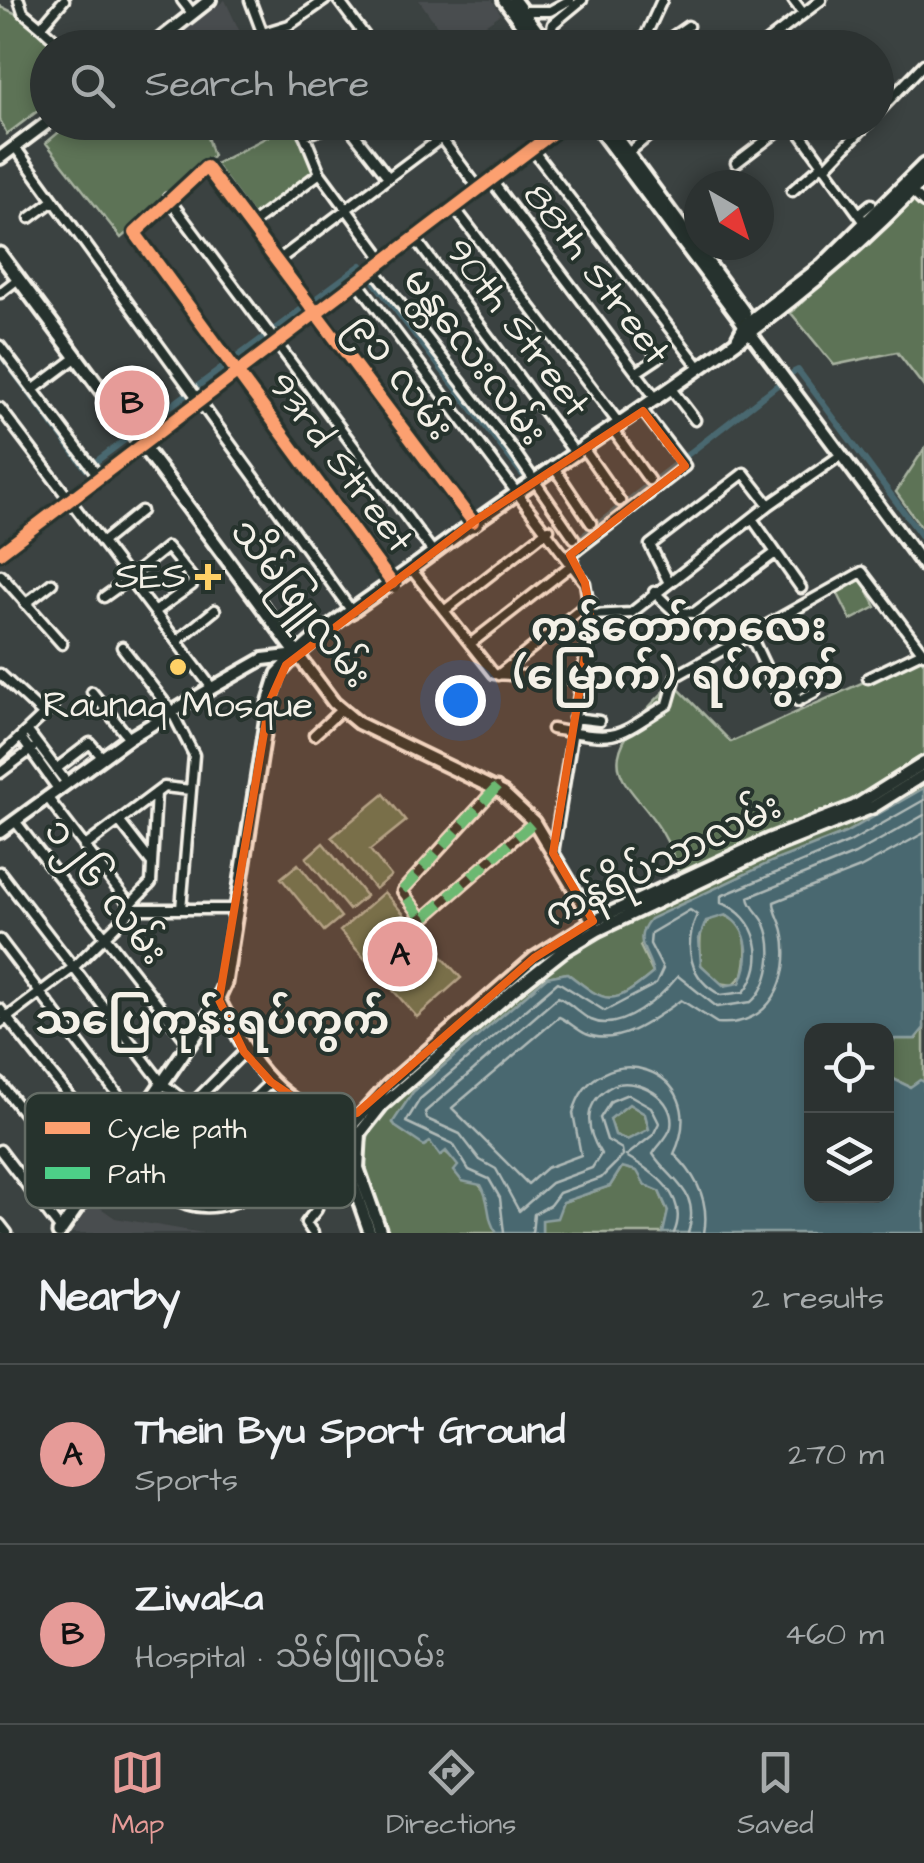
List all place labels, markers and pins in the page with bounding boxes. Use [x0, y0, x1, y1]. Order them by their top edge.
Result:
pin: B [100, 366, 164, 440]
place label: SES [115, 551, 186, 603]
marker: SES [195, 564, 221, 590]
marker: Raunaq Mosque [167, 656, 189, 678]
place label: Raunaq Mosque [43, 680, 313, 732]
pin: A [368, 916, 432, 992]

